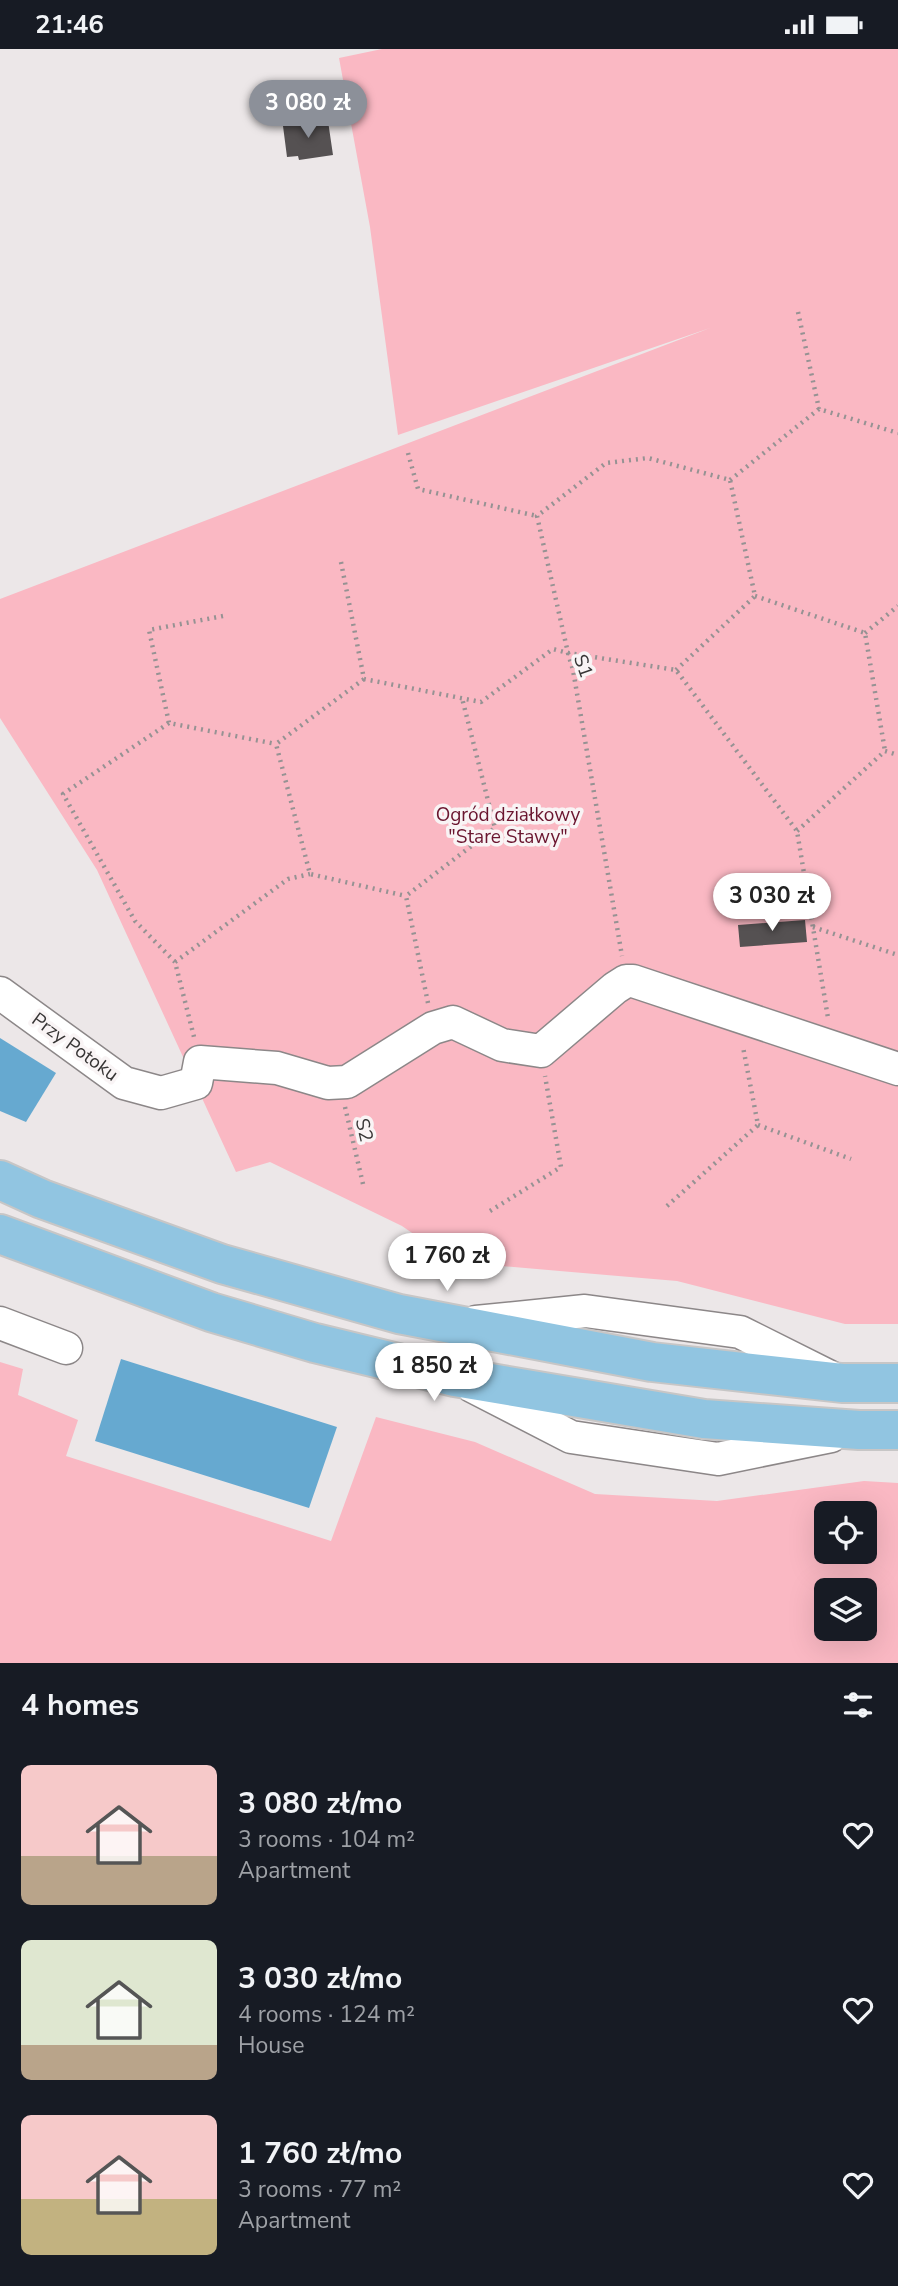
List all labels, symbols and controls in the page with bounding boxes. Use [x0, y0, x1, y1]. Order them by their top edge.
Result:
text: 21:46 [35, 7, 104, 42]
pin: 3 080 zł [236, 81, 380, 140]
text: 3 080 zł [265, 87, 351, 118]
street label: S1 [567, 651, 599, 681]
park label: Ogród działkowy "Stare Stawy" [436, 802, 581, 850]
pin: 3 030 zł [700, 873, 844, 933]
text: 3 030 zł [729, 880, 815, 911]
street label: Przy Potoku [26, 1007, 124, 1087]
street label: S2 [349, 1116, 379, 1144]
pin: 1 760 zł [375, 1233, 519, 1293]
text: 1 760 zł [404, 1240, 490, 1271]
pin: 1 850 zł [362, 1343, 506, 1403]
text: 1 850 zł [391, 1350, 477, 1381]
map controls [814, 1501, 877, 1641]
button: locate [814, 1501, 877, 1564]
button: layers [814, 1578, 877, 1641]
text: 4 homes [21, 1685, 139, 1726]
icon: filters [839, 1686, 877, 1724]
text: 3 080 zł/mo [238, 1783, 402, 1824]
icon: home [77, 1793, 161, 1877]
icon: heart [839, 1816, 877, 1854]
text: 3 rooms · 104 m² [238, 1824, 415, 1855]
text: Apartment [238, 1855, 350, 1886]
text: 3 030 zł/mo [238, 1958, 402, 1999]
icon: home [77, 1968, 161, 2052]
icon: heart [839, 1991, 877, 2029]
text: 4 rooms · 124 m² [238, 1999, 415, 2030]
text: House [238, 2030, 305, 2061]
text: 1 760 zł/mo [238, 2133, 402, 2174]
icon: home [77, 2143, 161, 2227]
icon: heart [839, 2166, 877, 2204]
text: 3 rooms · 77 m² [238, 2174, 401, 2205]
text: Apartment [238, 2205, 350, 2236]

